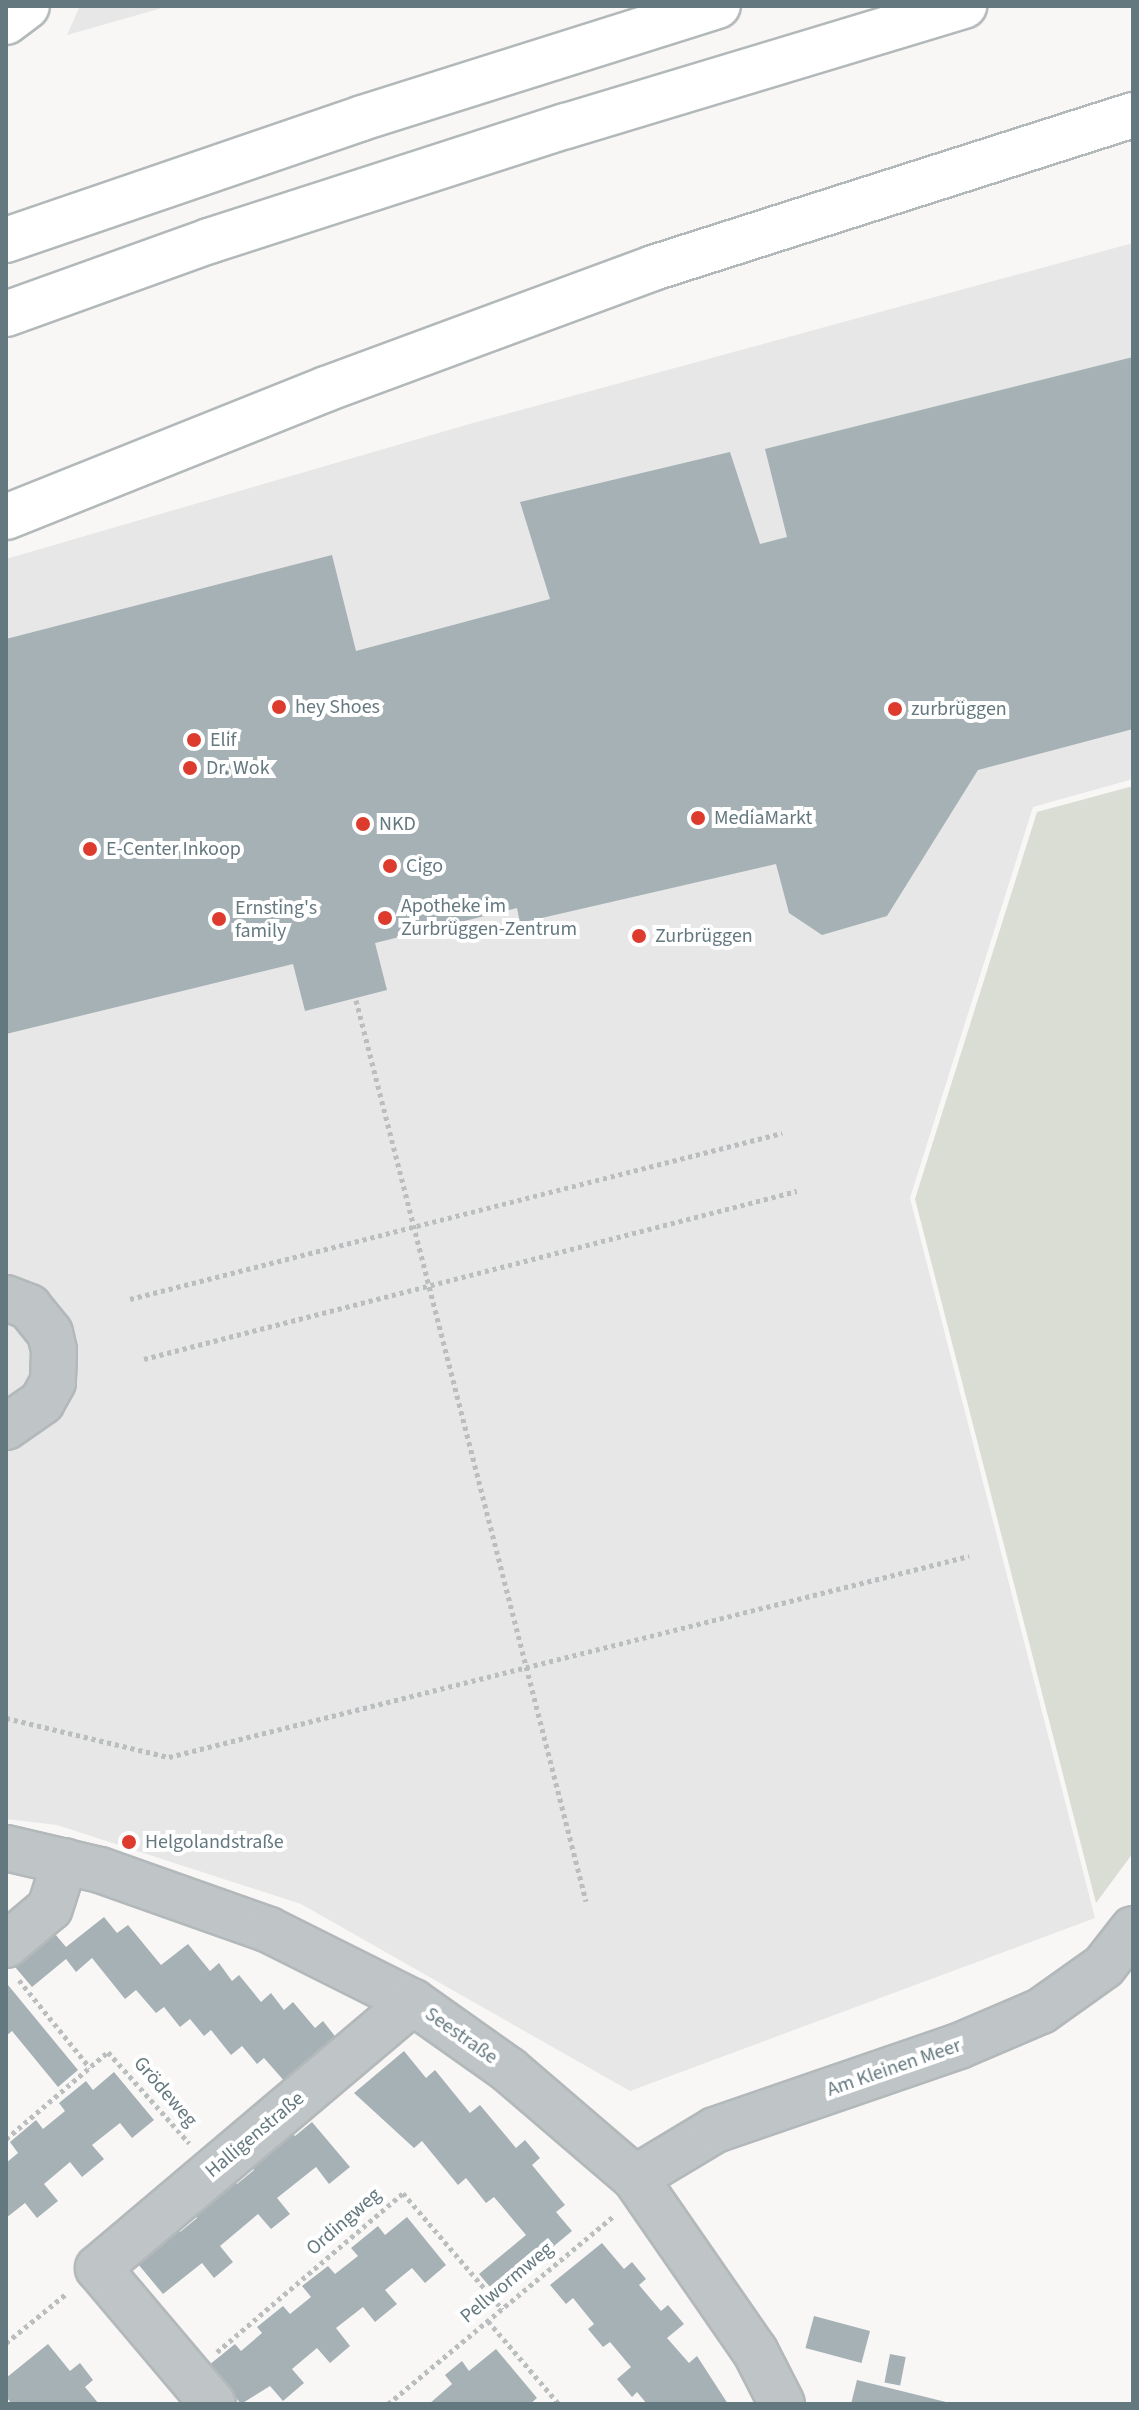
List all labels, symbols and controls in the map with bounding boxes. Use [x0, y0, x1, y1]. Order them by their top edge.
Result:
place label: hey Shoes [295, 695, 380, 719]
place label: zurbrüggen [911, 697, 1007, 721]
marker: hey Shoes [270, 698, 288, 716]
marker: zurbrüggen [886, 700, 904, 718]
place label: Elif [210, 728, 236, 752]
marker: Elif [185, 731, 203, 749]
place label: Dr. Wok [206, 756, 270, 780]
marker: Dr. Wok [181, 759, 199, 777]
place label: MediaMarkt [714, 806, 812, 830]
marker: MediaMarkt [689, 809, 707, 827]
place label: NKD [379, 812, 416, 836]
marker: NKD [354, 815, 372, 833]
place label: E-Center Inkoop [106, 837, 241, 861]
marker: E-Center Inkoop [81, 840, 99, 858]
place label: Cigo [406, 854, 443, 878]
marker: Cigo [381, 857, 399, 875]
place label: Apotheke im Zurbrüggen-Zentrum [401, 894, 577, 941]
place label: Ernsting's family [235, 896, 317, 943]
marker: Apotheke im Zurbrüggen-Zentrum [376, 909, 394, 927]
marker: Ernsting's family [210, 910, 228, 928]
place label: Zurbrüggen [655, 924, 753, 948]
marker: Zurbrüggen [630, 927, 648, 945]
place label: Helgolandstraße [145, 1830, 284, 1854]
marker: Helgolandstraße [120, 1833, 138, 1851]
street label: Seestraße [420, 2002, 502, 2070]
street label: Am Kleinen Meer [824, 2034, 964, 2102]
street label: Grödeweg [128, 2052, 202, 2132]
street label: Halligenstraße [201, 2087, 309, 2183]
street label: Ordingweg [302, 2183, 386, 2261]
street label: Pellwormweg [456, 2237, 558, 2329]

